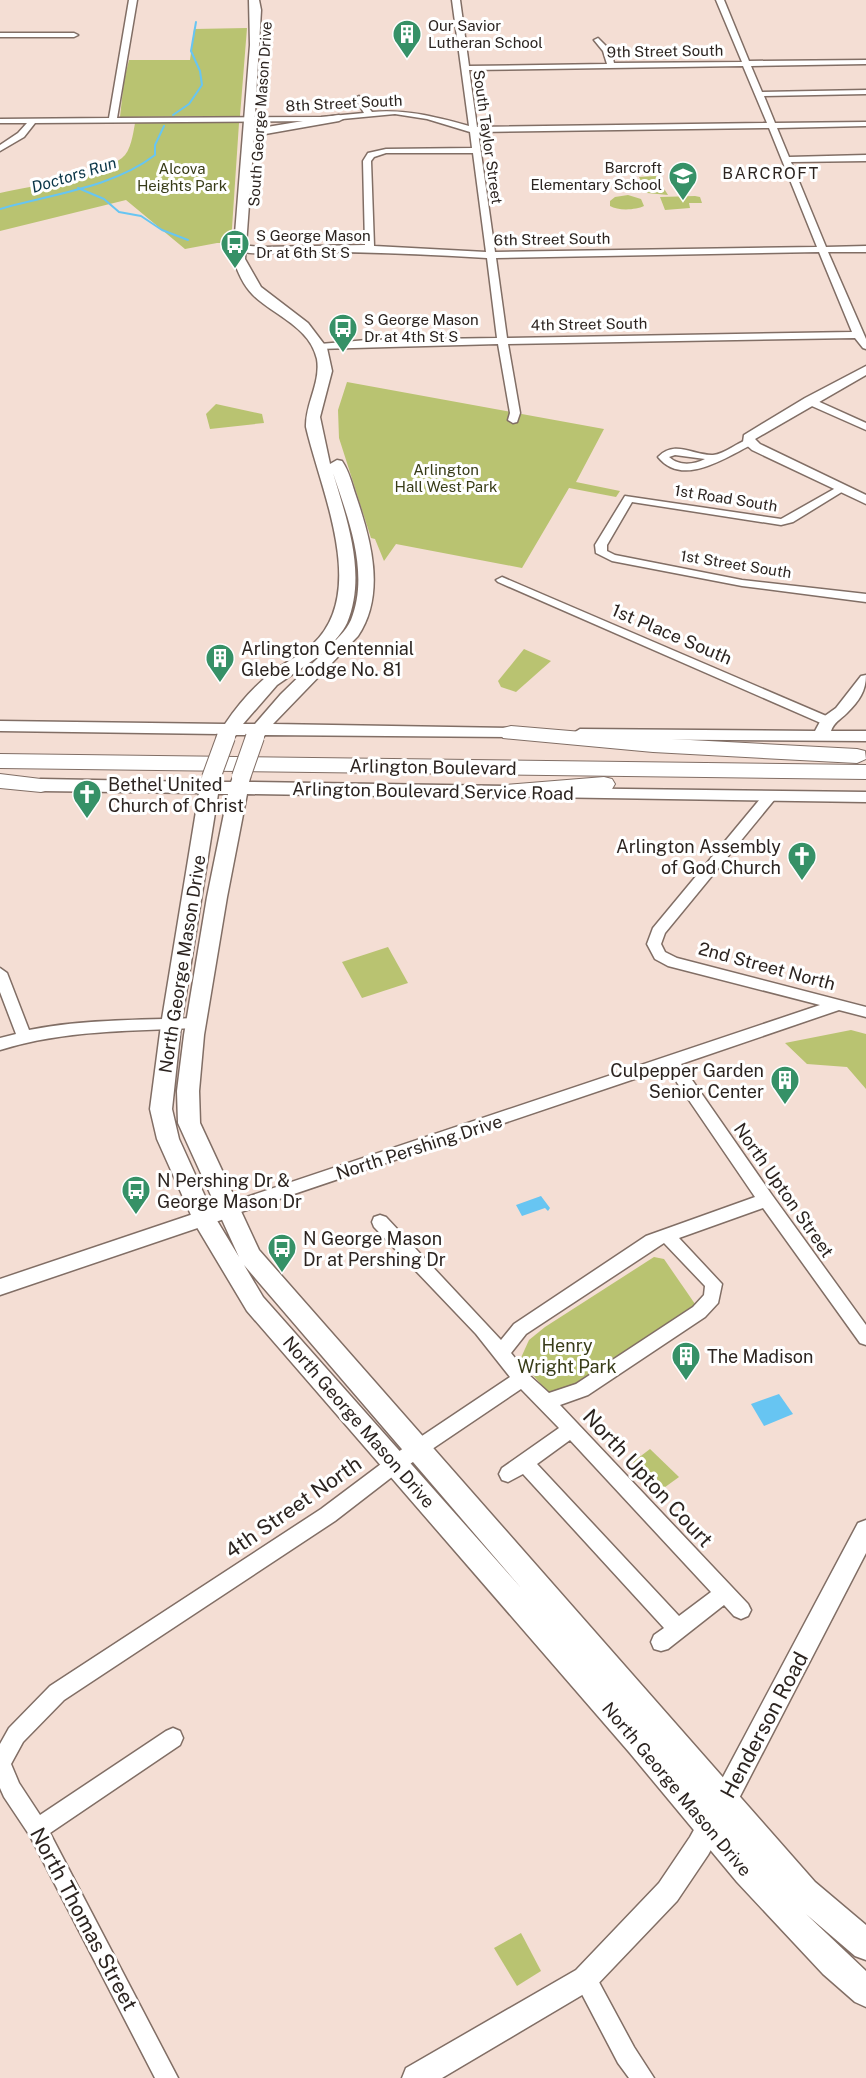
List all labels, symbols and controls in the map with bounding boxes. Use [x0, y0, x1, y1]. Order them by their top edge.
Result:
place label: Our Savior Lutheran School [428, 17, 543, 51]
building icon: Our Savior Lutheran School [391, 18, 423, 60]
street label: South George Mason Drive [245, 21, 275, 207]
street label: 9th Street South [607, 41, 723, 61]
street label: South Taylor Street [470, 69, 506, 205]
street label: 8th Street South [285, 91, 403, 115]
water label: Doctors Run [29, 153, 119, 197]
place label: Barcroft Elementary School [530, 159, 662, 193]
park label: Alcova Heights Park [137, 160, 227, 194]
school or university icon: Barcroft Elementary School [667, 160, 699, 202]
district label: BARCROFT [722, 164, 820, 183]
place label: S George Mason Dr at 6th St S [256, 227, 371, 261]
bus stop icon: S George Mason Dr at 6th St S [219, 228, 251, 270]
street label: 6th Street South [494, 229, 610, 249]
place label: S George Mason Dr at 4th St S [364, 311, 479, 345]
bus stop icon: S George Mason Dr at 4th St S [327, 312, 359, 354]
street label: 4th Street South [531, 314, 647, 334]
park label: Arlington Hall West Park [395, 461, 497, 495]
street label: 1st Road South [673, 481, 779, 515]
street label: 1st Street South [679, 547, 793, 581]
street label: 1st Place South [609, 599, 735, 669]
place label: Arlington Centennial Glebe Lodge No. 81 [241, 638, 414, 680]
building icon: Arlington Centennial Glebe Lodge No. 81 [204, 642, 236, 684]
street label: Arlington Boulevard [349, 755, 517, 779]
place label: Bethel United Church of Christ [108, 774, 244, 816]
church icon: Bethel United Church of Christ [71, 778, 103, 820]
street label: Arlington Boulevard Service Road [292, 778, 574, 804]
place label: Arlington Assembly of God Church [616, 836, 781, 878]
church icon: Arlington Assembly of God Church [786, 840, 818, 882]
street label: North George Mason Drive [154, 853, 210, 1075]
street label: 2nd Street North [696, 938, 838, 994]
place label: Culpepper Garden Senior Center [610, 1060, 764, 1102]
building icon: Culpepper Garden Senior Center [769, 1064, 801, 1106]
street label: North Pershing Drive [333, 1110, 505, 1184]
street label: North Upton Street [730, 1119, 838, 1261]
place label: N Pershing Dr & George Mason Dr [157, 1170, 302, 1212]
bus stop icon: N Pershing Dr & George Mason Dr [120, 1174, 152, 1216]
place label: N George Mason Dr at Pershing Dr [303, 1228, 446, 1270]
bus stop icon: N George Mason Dr at Pershing Dr [266, 1232, 298, 1274]
street label: North George Mason Drive [279, 1332, 439, 1512]
park label: Henry Wright Park [517, 1335, 617, 1377]
building icon: The Madison [670, 1340, 702, 1382]
place label: The Madison [707, 1346, 813, 1367]
street label: North Upton Court [578, 1404, 718, 1552]
street label: 4th Street North [220, 1451, 366, 1563]
street label: Henderson Road [715, 1648, 813, 1802]
street label: North George Mason Drive [598, 1698, 756, 1880]
street label: North Thomas Street [25, 1823, 143, 2015]

